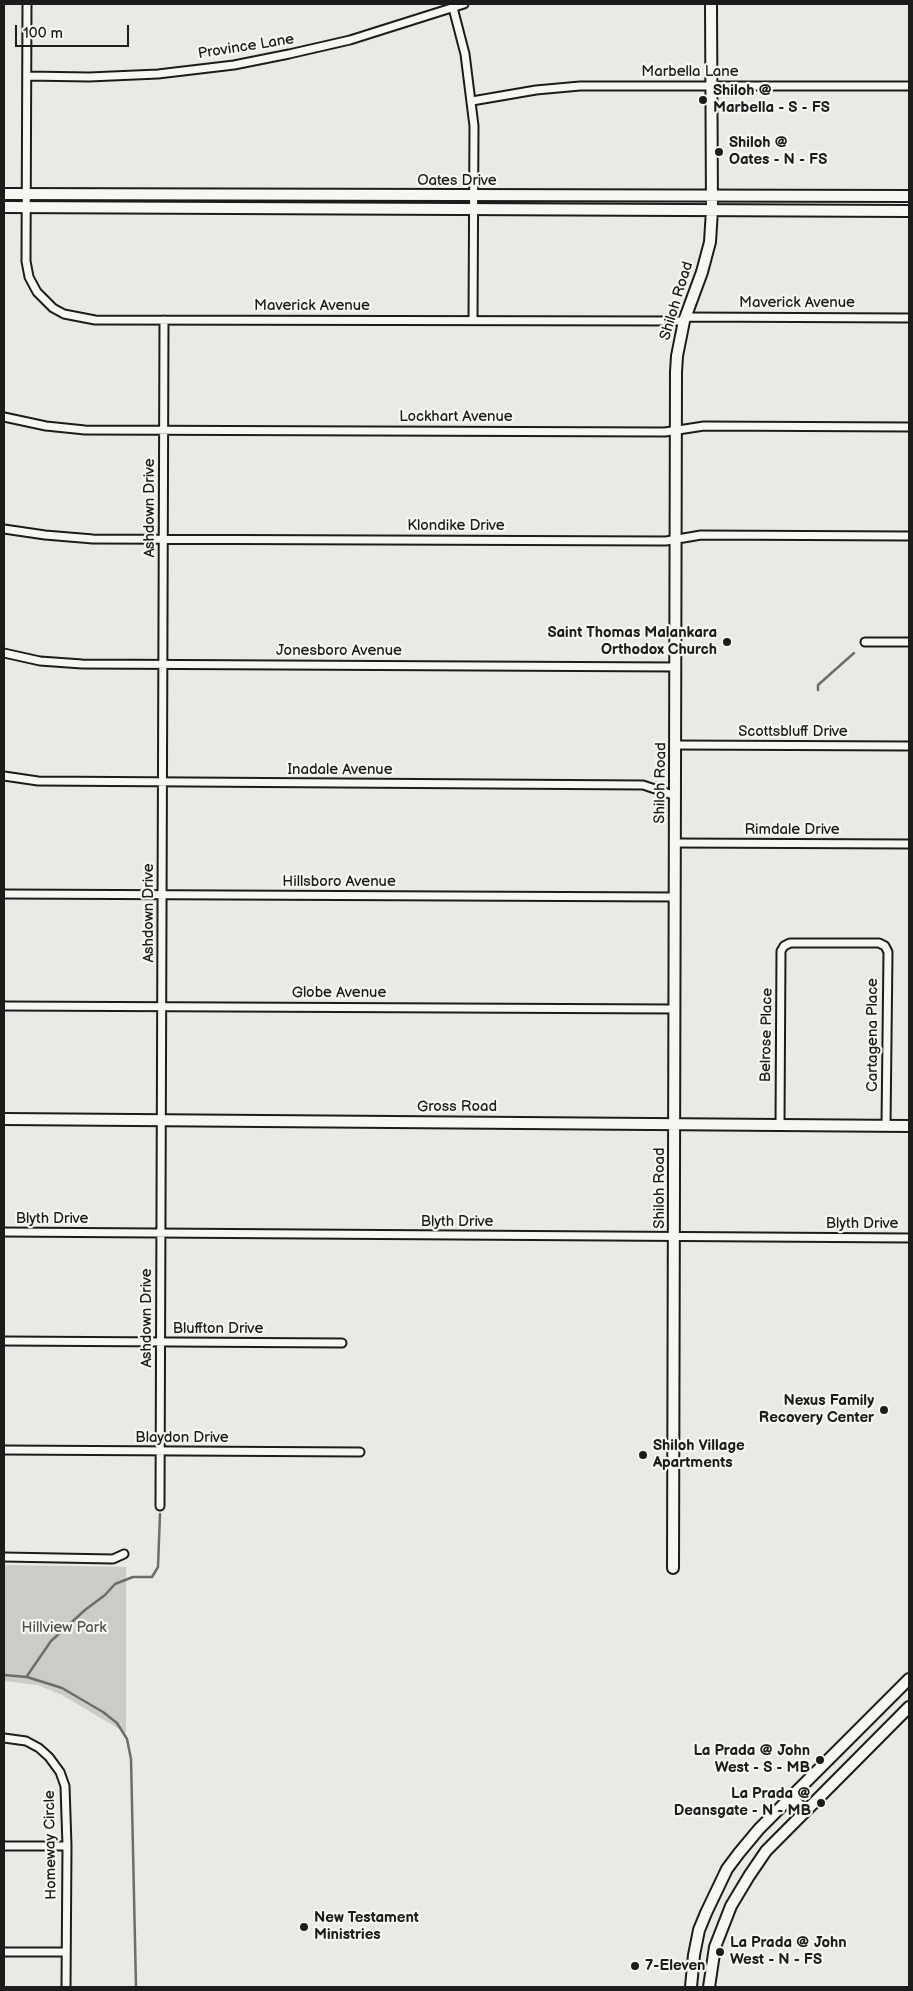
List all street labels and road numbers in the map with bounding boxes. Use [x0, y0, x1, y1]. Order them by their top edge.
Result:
street label: Province Lane [197, 31, 295, 63]
street label: Marbella Lane [641, 63, 739, 81]
street label: Oates Drive [417, 172, 497, 190]
street label: Shiloh Road [657, 260, 697, 342]
street label: Maverick Avenue [739, 294, 855, 312]
street label: Maverick Avenue [254, 297, 370, 315]
street label: Lockhart Avenue [399, 408, 513, 426]
street label: Ashdown Drive [141, 458, 159, 558]
street label: Klondike Drive [407, 517, 505, 535]
street label: Jonesboro Avenue [276, 642, 402, 660]
street label: Scottsbluff Drive [738, 723, 848, 741]
street label: Shiloh Road [651, 742, 671, 824]
street label: Inadale Avenue [287, 761, 393, 779]
street label: Rimdale Drive [744, 821, 840, 839]
street label: Ashdown Drive [140, 863, 158, 963]
street label: Hillsboro Avenue [282, 873, 396, 891]
street label: Cartagena Place [864, 978, 882, 1092]
street label: Globe Avenue [292, 984, 386, 1002]
street label: Belrose Place [757, 988, 777, 1082]
street label: Gross Road [417, 1098, 497, 1116]
street label: Shiloh Road [651, 1147, 669, 1229]
street label: Blyth Drive [16, 1210, 88, 1228]
street label: Blyth Drive [421, 1213, 493, 1231]
street label: Blyth Drive [826, 1215, 898, 1233]
street label: Ashdown Drive [138, 1268, 156, 1368]
street label: Bluffton Drive [173, 1320, 263, 1338]
street label: Blaydon Drive [135, 1429, 229, 1447]
street label: Homeway Circle [41, 1790, 61, 1900]

